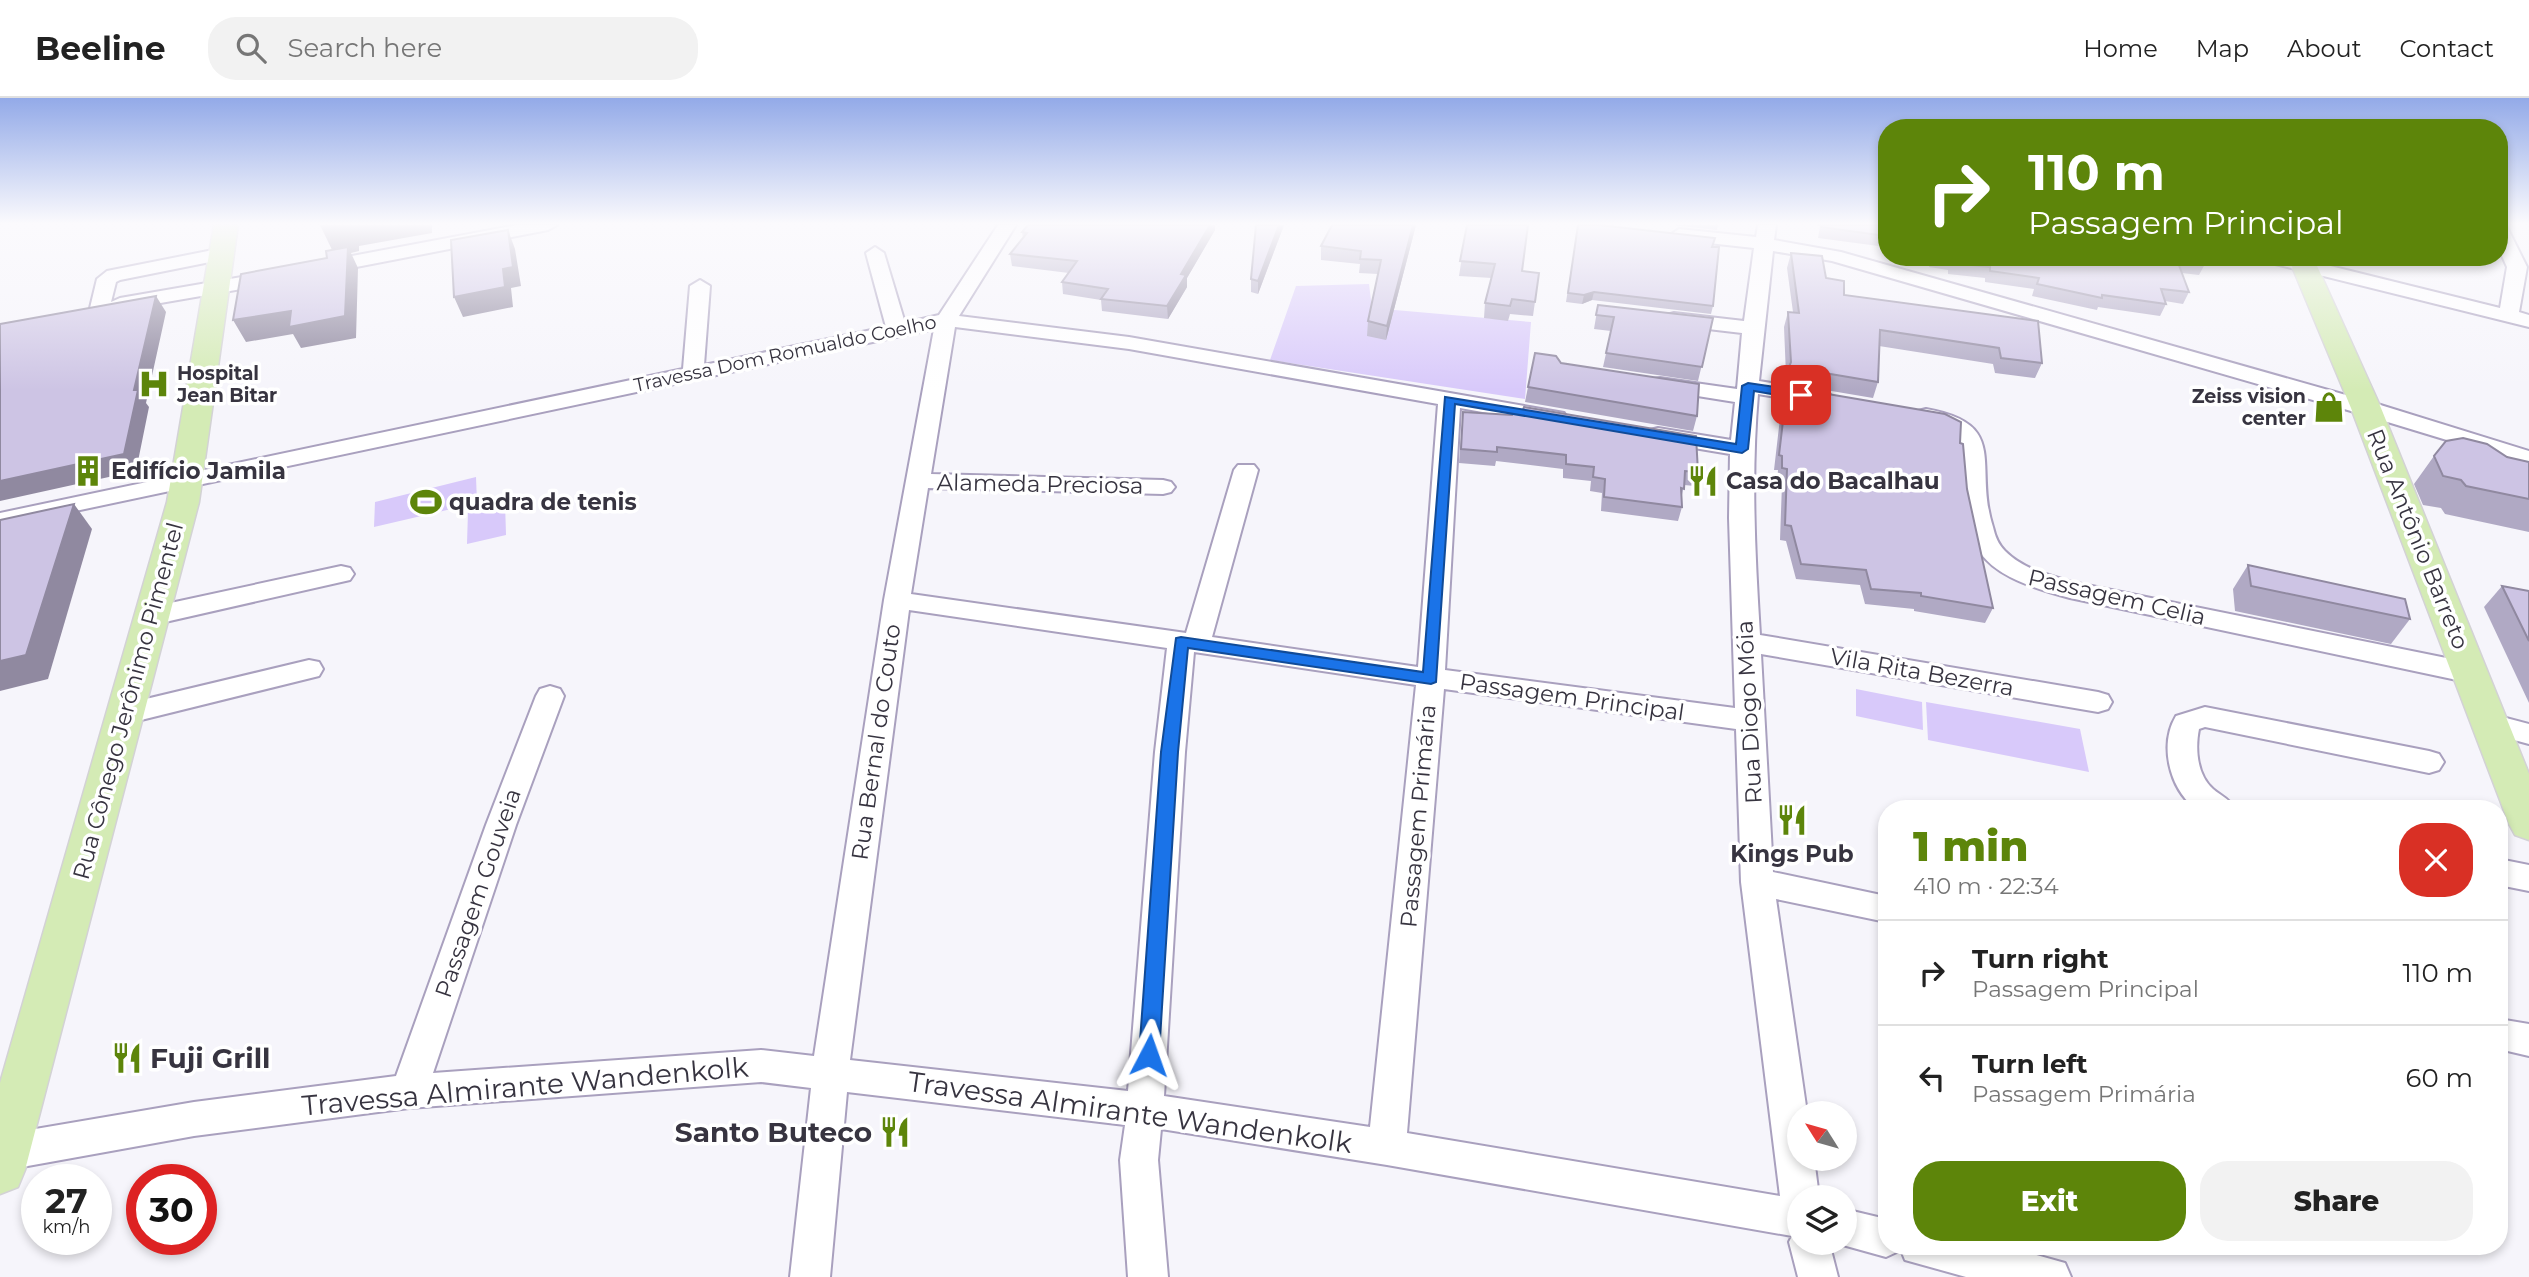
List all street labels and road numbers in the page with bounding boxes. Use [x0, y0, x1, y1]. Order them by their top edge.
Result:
street label: Travessa Dom Romualdo Coelho [632, 310, 938, 397]
street label: Rua Antônio Barreto [2361, 425, 2475, 653]
street label: Alameda Preciosa [936, 468, 1144, 500]
street label: Rua Cônego Jerônimo Pimentel [67, 519, 189, 883]
street label: Passagem Celia [2025, 563, 2209, 631]
street label: Rua Diogo Móia [1730, 620, 1768, 804]
street label: Rua Bernal do Couto [846, 622, 906, 862]
street label: Vila Rita Bezerra [1828, 642, 2016, 702]
street label: Passagem Principal [1458, 667, 1686, 727]
street label: Passagem Primária [1394, 703, 1442, 929]
street label: Passagem Gouveia [429, 785, 527, 1001]
street label: Travessa Almirante Wandenkolk [300, 1050, 750, 1122]
street label: Travessa Almirante Wandenkolk [906, 1064, 1355, 1160]

